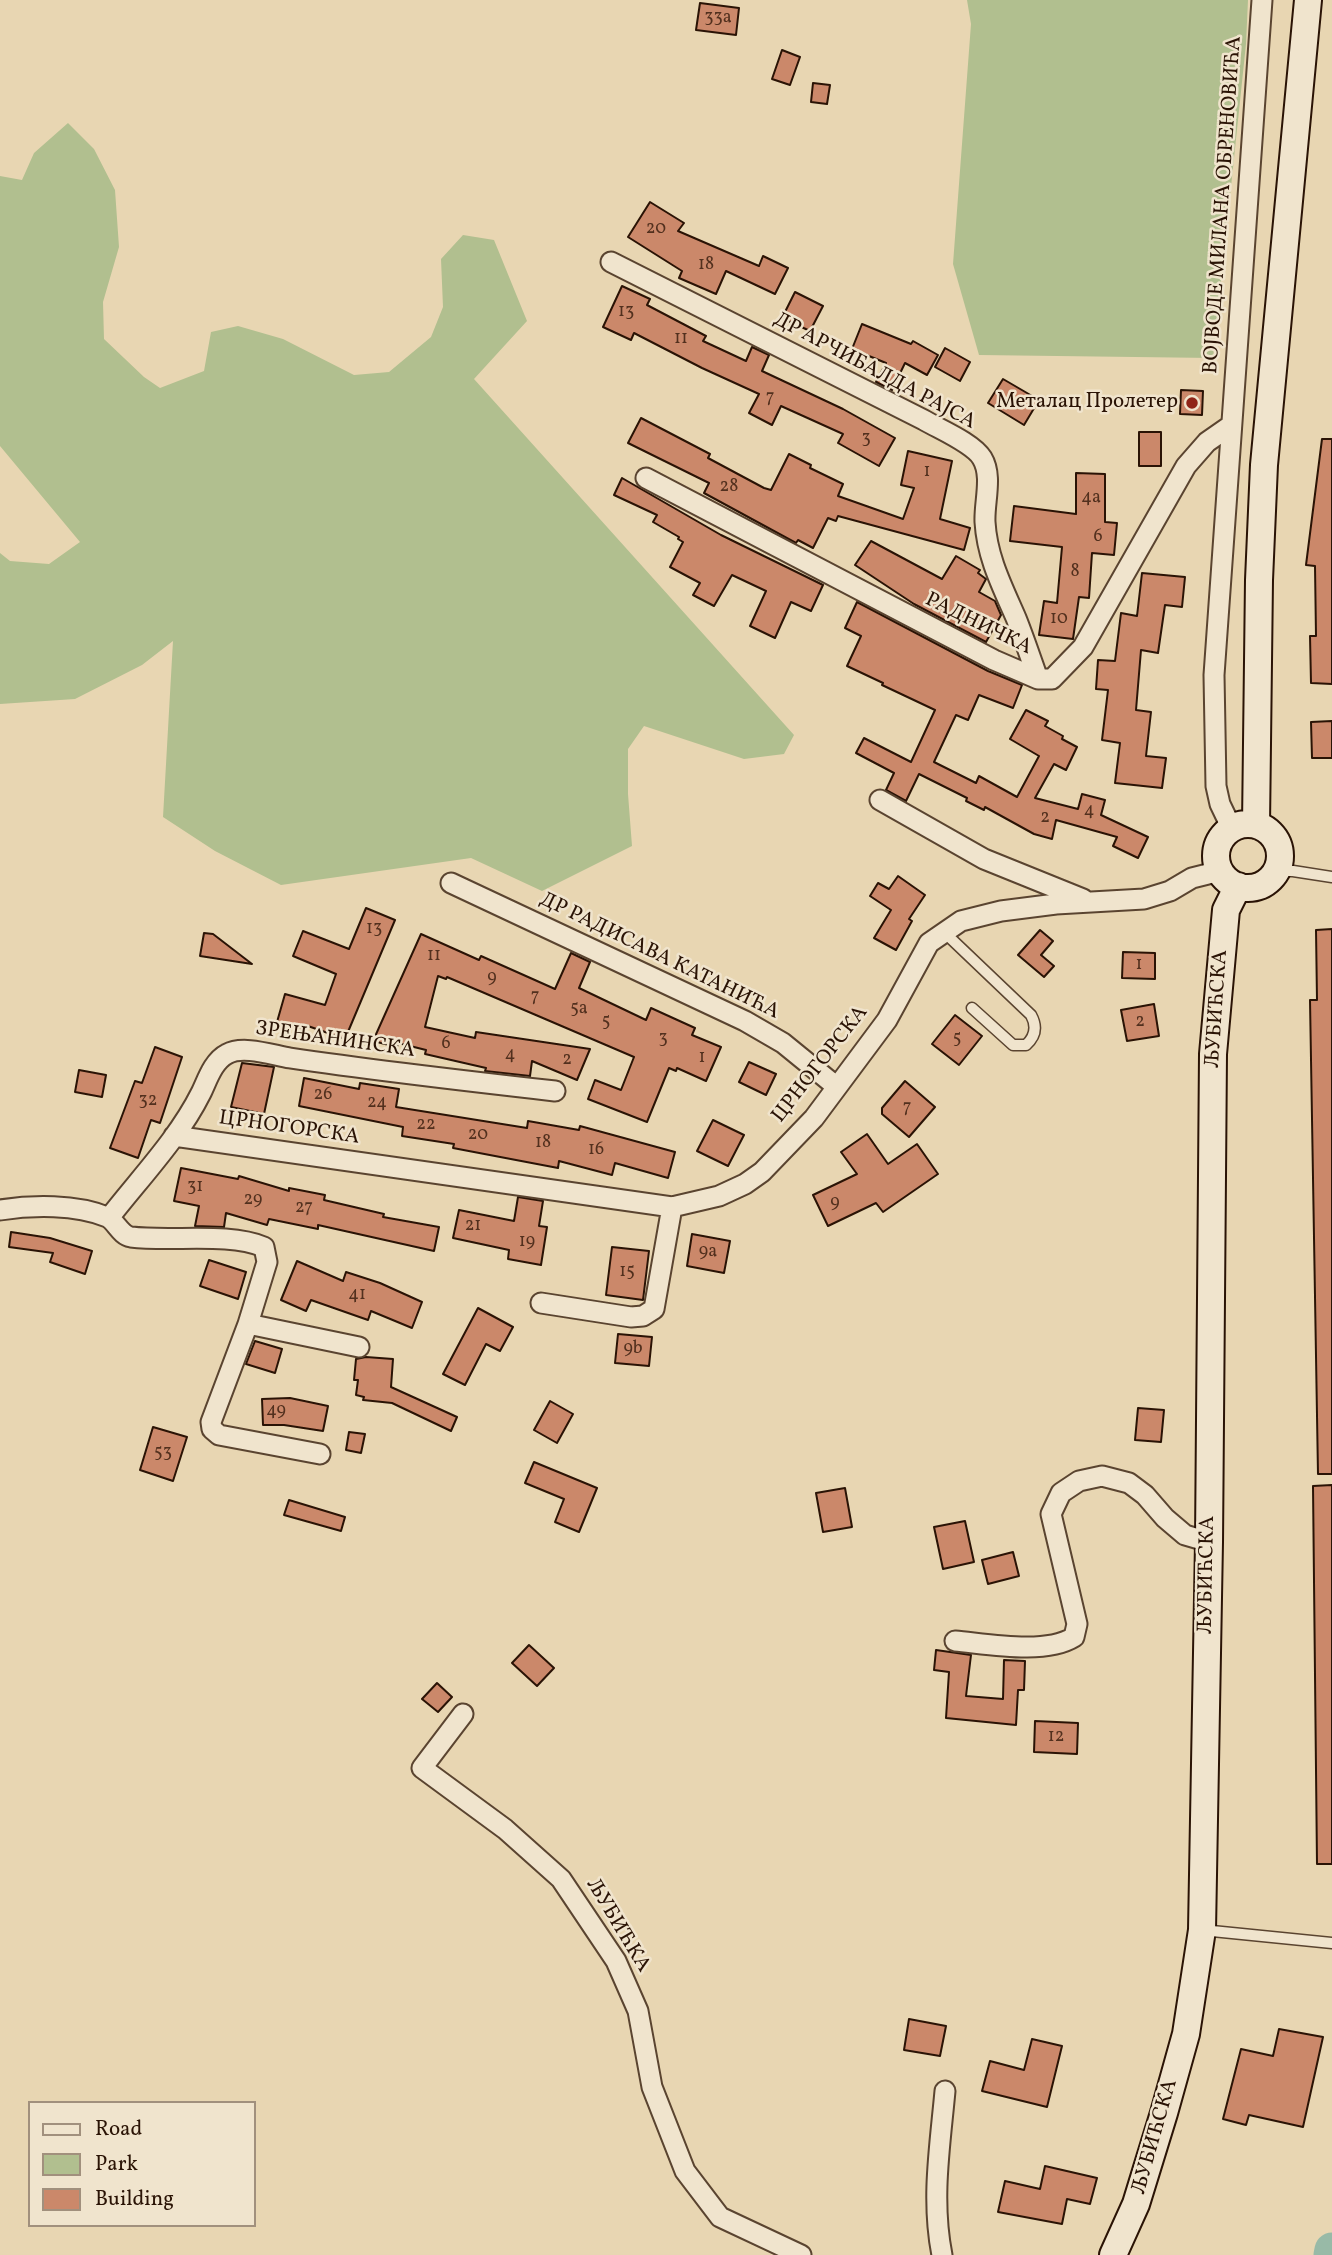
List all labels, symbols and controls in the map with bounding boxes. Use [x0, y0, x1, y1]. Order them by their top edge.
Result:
house number: 33a [704, 8, 732, 30]
street label: ВОЈВОДЕ МИЛАНА ОБРЕНОВИЋА [1200, 35, 1248, 375]
house number: 20 [646, 219, 666, 241]
house number: 18 [698, 255, 714, 277]
house number: 13 [618, 302, 634, 324]
street label: ДР АРЧИБАЛДА РАЈСА [769, 308, 979, 436]
house number: 11 [674, 329, 688, 351]
house number: 7 [766, 388, 774, 410]
place label: Металац Пролетер [996, 390, 1178, 416]
marker: Металац Пролетер [1184, 395, 1200, 411]
house number: 3 [861, 429, 871, 451]
house number: 1 [924, 462, 930, 484]
house number: 28 [720, 477, 738, 499]
house number: 4a [1081, 488, 1101, 510]
house number: 6 [1093, 527, 1103, 549]
house number: 8 [1070, 562, 1080, 584]
street label: РАДНИЧКА [921, 588, 1035, 662]
house number: 10 [1050, 609, 1068, 631]
house number: 4 [1084, 801, 1094, 823]
house number: 2 [1040, 808, 1050, 830]
street label: ДР РАДИСАВА КАТАНИЋА [535, 888, 783, 1026]
house number: 13 [366, 919, 382, 941]
house number: 11 [427, 946, 441, 968]
street label: ЉУБИЋСКА [1201, 949, 1235, 1069]
house number: 1 [1136, 955, 1142, 977]
house number: 9 [487, 968, 497, 990]
house number: 7 [531, 987, 539, 1009]
house number: 5a [570, 999, 588, 1021]
street label: ЦРНОГОРСКА [767, 1001, 875, 1129]
house number: 5 [602, 1012, 610, 1034]
house number: 2 [1135, 1012, 1145, 1034]
street label: ЗРЕЊАНИНСКА [253, 1017, 417, 1065]
house number: 3 [658, 1029, 668, 1051]
house number: 5 [953, 1029, 961, 1051]
house number: 6 [441, 1034, 451, 1056]
house number: 4 [505, 1045, 515, 1067]
house number: 1 [699, 1048, 705, 1070]
house number: 2 [562, 1050, 572, 1072]
house number: 26 [314, 1085, 332, 1107]
house number: 32 [139, 1091, 157, 1113]
house number: 24 [367, 1093, 387, 1115]
house number: 7 [903, 1098, 911, 1120]
street label: ЦРНОГОРСКА [217, 1107, 361, 1151]
house number: 22 [416, 1115, 436, 1137]
house number: 20 [468, 1125, 488, 1147]
house number: 18 [535, 1133, 551, 1155]
house number: 16 [588, 1140, 604, 1162]
house number: 31 [187, 1177, 203, 1199]
house number: 29 [244, 1190, 262, 1212]
house number: 9 [830, 1193, 840, 1215]
house number: 27 [295, 1198, 313, 1220]
house number: 21 [465, 1216, 481, 1238]
house number: 19 [519, 1232, 535, 1254]
house number: 9a [699, 1242, 717, 1264]
house number: 15 [619, 1262, 635, 1284]
house number: 41 [348, 1285, 366, 1307]
house number: 9b [623, 1339, 643, 1361]
house number: 49 [266, 1401, 286, 1423]
house number: 53 [154, 1443, 172, 1465]
street label: ЉУБИЋСКА [1194, 1516, 1222, 1634]
house number: 12 [1048, 1727, 1064, 1749]
street label: ЉУБИЋКА [579, 1874, 655, 1978]
street label: ЉУБИЋСКА [1128, 2077, 1184, 2197]
legend [28, 2101, 256, 2227]
text: Road [95, 2115, 142, 2144]
text: Park [95, 2150, 138, 2179]
text: Building [95, 2185, 174, 2214]

